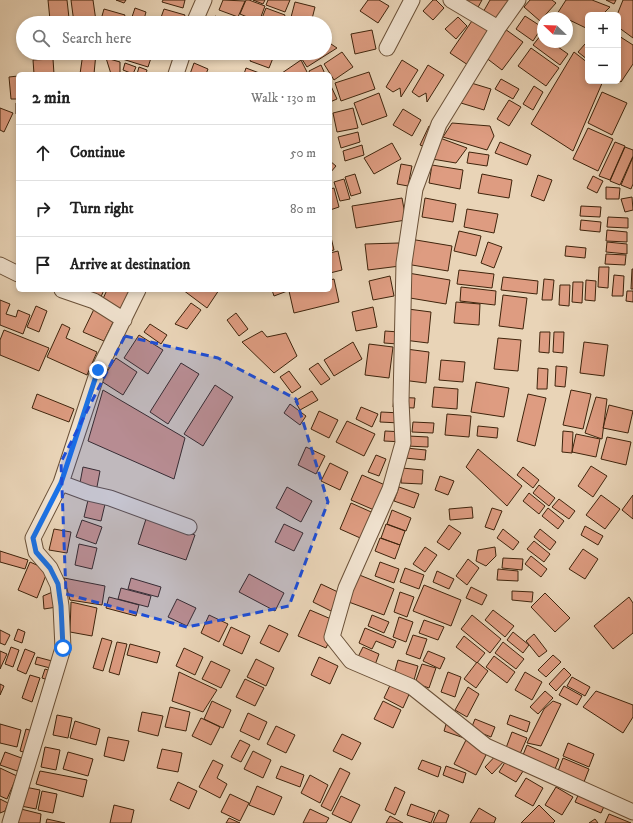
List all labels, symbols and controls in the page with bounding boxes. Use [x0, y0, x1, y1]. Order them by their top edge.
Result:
north arrow [537, 12, 573, 48]
map controls [585, 12, 621, 84]
button: + [585, 12, 621, 48]
search box [16, 16, 332, 60]
icon: search [30, 27, 52, 49]
text: Search here [62, 29, 131, 48]
button: − [585, 48, 621, 84]
text: 2 min [32, 87, 70, 109]
text: Walk · 130 m [251, 90, 316, 106]
icon: ahead [32, 142, 54, 164]
text: Continue [70, 143, 125, 162]
text: 50 m [290, 145, 316, 161]
icon: right [32, 198, 54, 220]
text: Turn right [70, 199, 133, 218]
text: 80 m [290, 201, 316, 217]
icon: arrive [32, 254, 54, 276]
text: Arrive at destination [70, 255, 190, 274]
route end [89, 361, 107, 379]
route start [54, 639, 72, 657]

